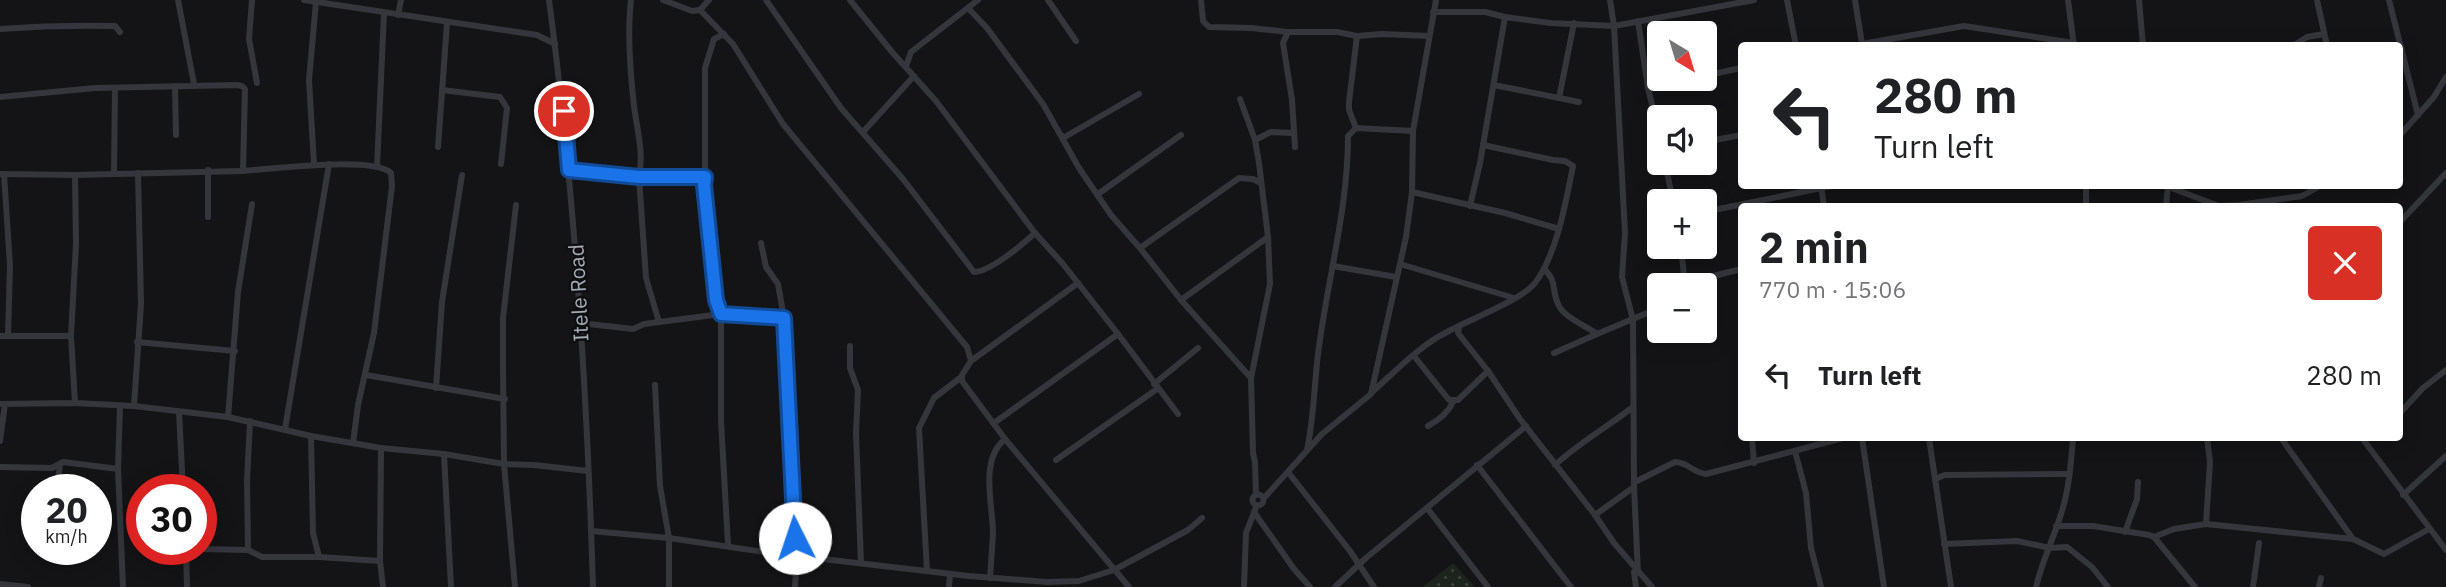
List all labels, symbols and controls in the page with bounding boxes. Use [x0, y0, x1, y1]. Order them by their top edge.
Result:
north arrow [1647, 21, 1717, 91]
map controls [1647, 21, 1717, 343]
text: 280 m [1874, 63, 2018, 126]
icon: left [1759, 70, 1850, 161]
pin [534, 81, 594, 141]
icon: arrive [545, 92, 583, 130]
button: sound [1647, 105, 1717, 175]
text: Turn left [1874, 125, 1994, 167]
button: + [1647, 189, 1717, 259]
text: 2 min [1759, 220, 1869, 275]
button: close [2308, 226, 2382, 300]
street label: Itele Road [561, 243, 595, 343]
button: − [1647, 273, 1717, 343]
text: 770 m · 15:06 [1759, 274, 1906, 304]
icon: left [1759, 356, 1797, 394]
text: Turn left [1818, 358, 1921, 392]
text: 280 m [2306, 358, 2382, 392]
speed limit sign: 30 [126, 474, 217, 565]
text: 20 [45, 487, 88, 533]
position arrow [758, 501, 832, 575]
text: km/h [45, 525, 88, 548]

